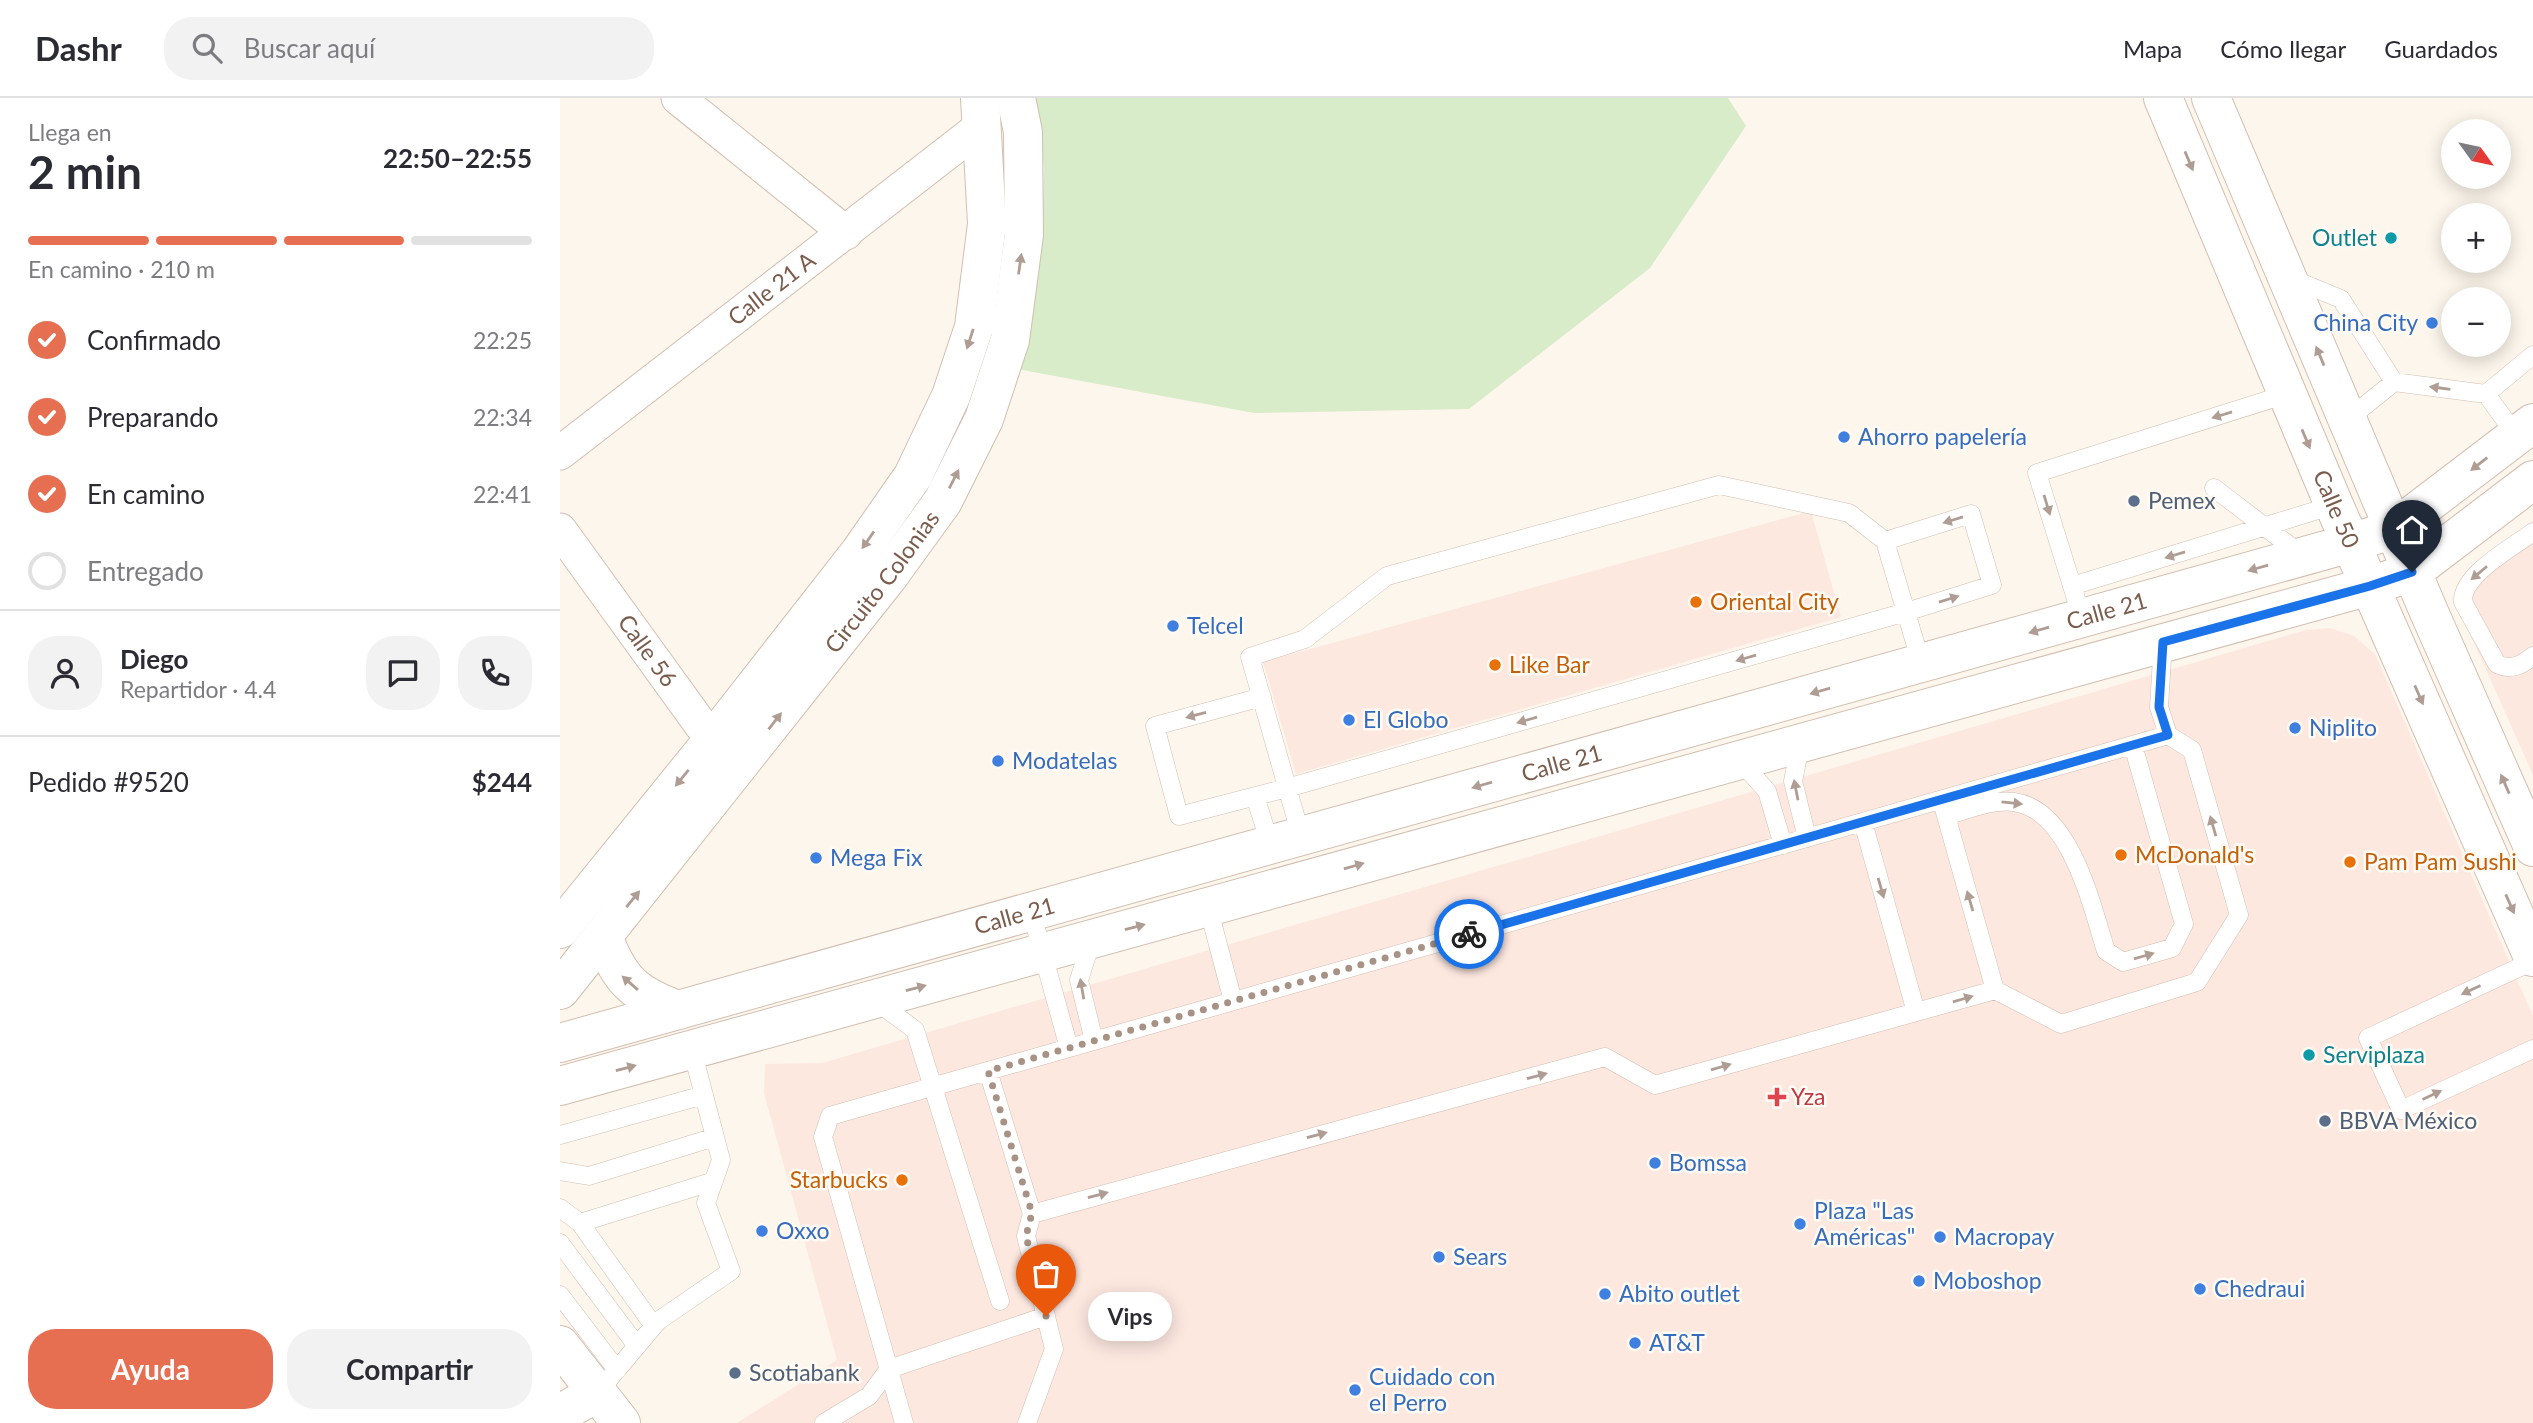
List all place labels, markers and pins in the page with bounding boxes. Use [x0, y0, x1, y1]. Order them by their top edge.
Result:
place label: Outlet [2312, 223, 2378, 251]
marker: Outlet [2383, 230, 2399, 246]
place label: China City [2313, 308, 2418, 336]
marker: China City [2424, 315, 2440, 331]
place label: Ahorro papelería [1858, 422, 2027, 450]
marker: Ahorro papelería [1836, 429, 1852, 445]
place label: Pemex [2148, 486, 2216, 514]
marker: Pemex [2126, 493, 2142, 509]
pin [2382, 500, 2442, 572]
place label: Oriental City [1710, 587, 1839, 615]
marker: Oriental City [1688, 594, 1704, 610]
place label: Telcel [1187, 611, 1244, 639]
marker: Telcel [1165, 618, 1181, 634]
place label: Like Bar [1509, 650, 1591, 678]
marker: Like Bar [1487, 657, 1503, 673]
place label: El Globo [1363, 705, 1449, 733]
marker: El Globo [1341, 712, 1357, 728]
place label: Niplito [2309, 713, 2377, 741]
marker: Niplito [2287, 720, 2303, 736]
place label: Modatelas [1012, 746, 1117, 774]
marker: Modatelas [990, 753, 1006, 769]
place label: McDonald's [2135, 840, 2254, 868]
place label: Mega Fix [830, 843, 923, 871]
marker: McDonald's [2113, 847, 2129, 863]
place label: Pam Pam Sushi [2364, 847, 2517, 875]
marker: Mega Fix [808, 850, 824, 866]
marker: Pam Pam Sushi [2342, 854, 2358, 870]
place label: Serviplaza [2323, 1040, 2425, 1068]
marker: Serviplaza [2301, 1047, 2317, 1063]
place label: Yza [1791, 1082, 1826, 1110]
marker: Yza [1769, 1089, 1785, 1105]
place label: BBVA México [2339, 1106, 2477, 1134]
marker: BBVA México [2317, 1113, 2333, 1129]
place label: Bomssa [1669, 1148, 1747, 1176]
marker: Bomssa [1647, 1155, 1663, 1171]
place label: Starbucks [790, 1165, 888, 1193]
marker: Starbucks [894, 1172, 910, 1188]
place label: Plaza "Las Américas" [1814, 1196, 1915, 1250]
place label: Oxxo [776, 1216, 830, 1244]
marker: Plaza "Las Américas" [1792, 1216, 1808, 1232]
place label: Macropay [1954, 1222, 2054, 1250]
marker: Oxxo [754, 1223, 770, 1239]
marker: Macropay [1932, 1229, 1948, 1245]
place label: Sears [1453, 1242, 1507, 1270]
pin [1016, 1244, 1076, 1316]
marker: Sears [1431, 1249, 1447, 1265]
place label: Moboshop [1933, 1266, 2042, 1294]
marker: Moboshop [1911, 1273, 1927, 1289]
place label: Chedraui [2214, 1274, 2305, 1302]
place label: Abito outlet [1619, 1279, 1741, 1307]
marker: Chedraui [2192, 1281, 2208, 1297]
marker: Abito outlet [1597, 1286, 1613, 1302]
callout: Vips [1088, 1292, 1172, 1340]
place label: AT&T [1649, 1328, 1705, 1356]
marker: AT&T [1627, 1335, 1643, 1351]
place label: Scotiabank [749, 1358, 860, 1386]
place label: Cuidado con el Perro [1369, 1362, 1495, 1416]
marker: Scotiabank [727, 1365, 743, 1381]
marker: Cuidado con el Perro [1347, 1382, 1363, 1398]

